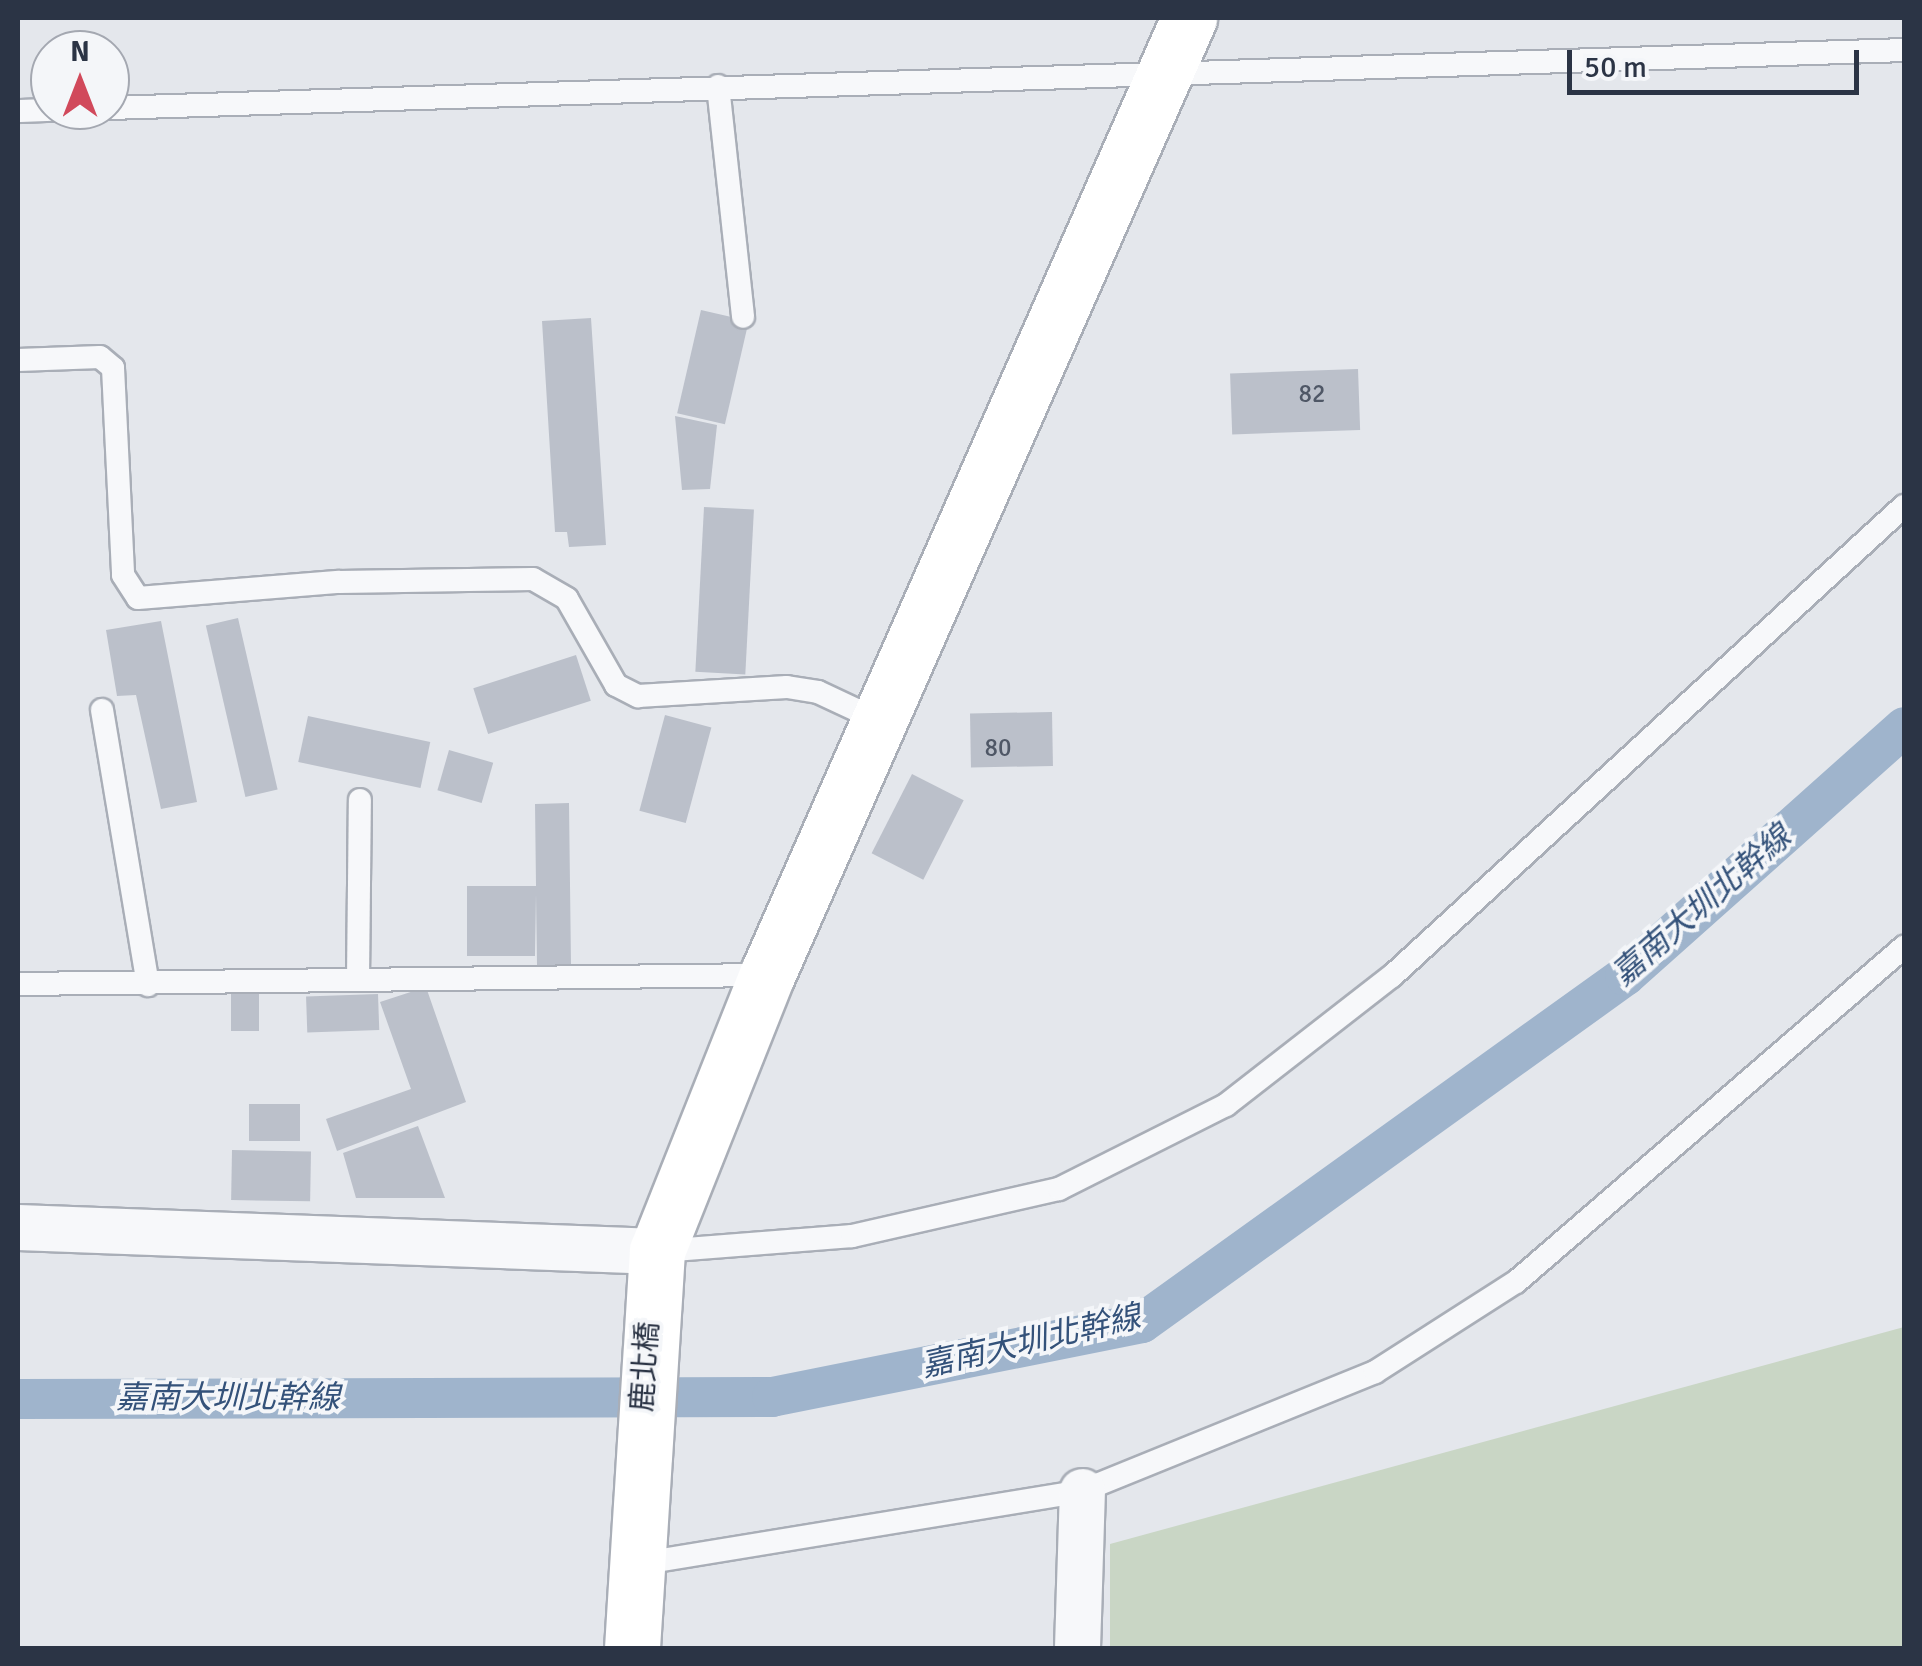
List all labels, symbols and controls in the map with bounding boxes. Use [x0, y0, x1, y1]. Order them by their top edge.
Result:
north arrow [30, 30, 130, 130]
scale bar [1572, 30, 1864, 92]
text: N [70, 35, 90, 69]
text: 50 m [1584, 49, 1647, 86]
house number: 82 [1299, 379, 1325, 409]
house number: 80 [985, 733, 1011, 763]
water label: 嘉南大圳北幹線 [1605, 818, 1799, 994]
water label: 嘉南大圳北幹線 [918, 1298, 1144, 1386]
street label: 鹿北橋 [625, 1321, 667, 1413]
water label: 嘉南大圳北幹線 [116, 1379, 340, 1417]

